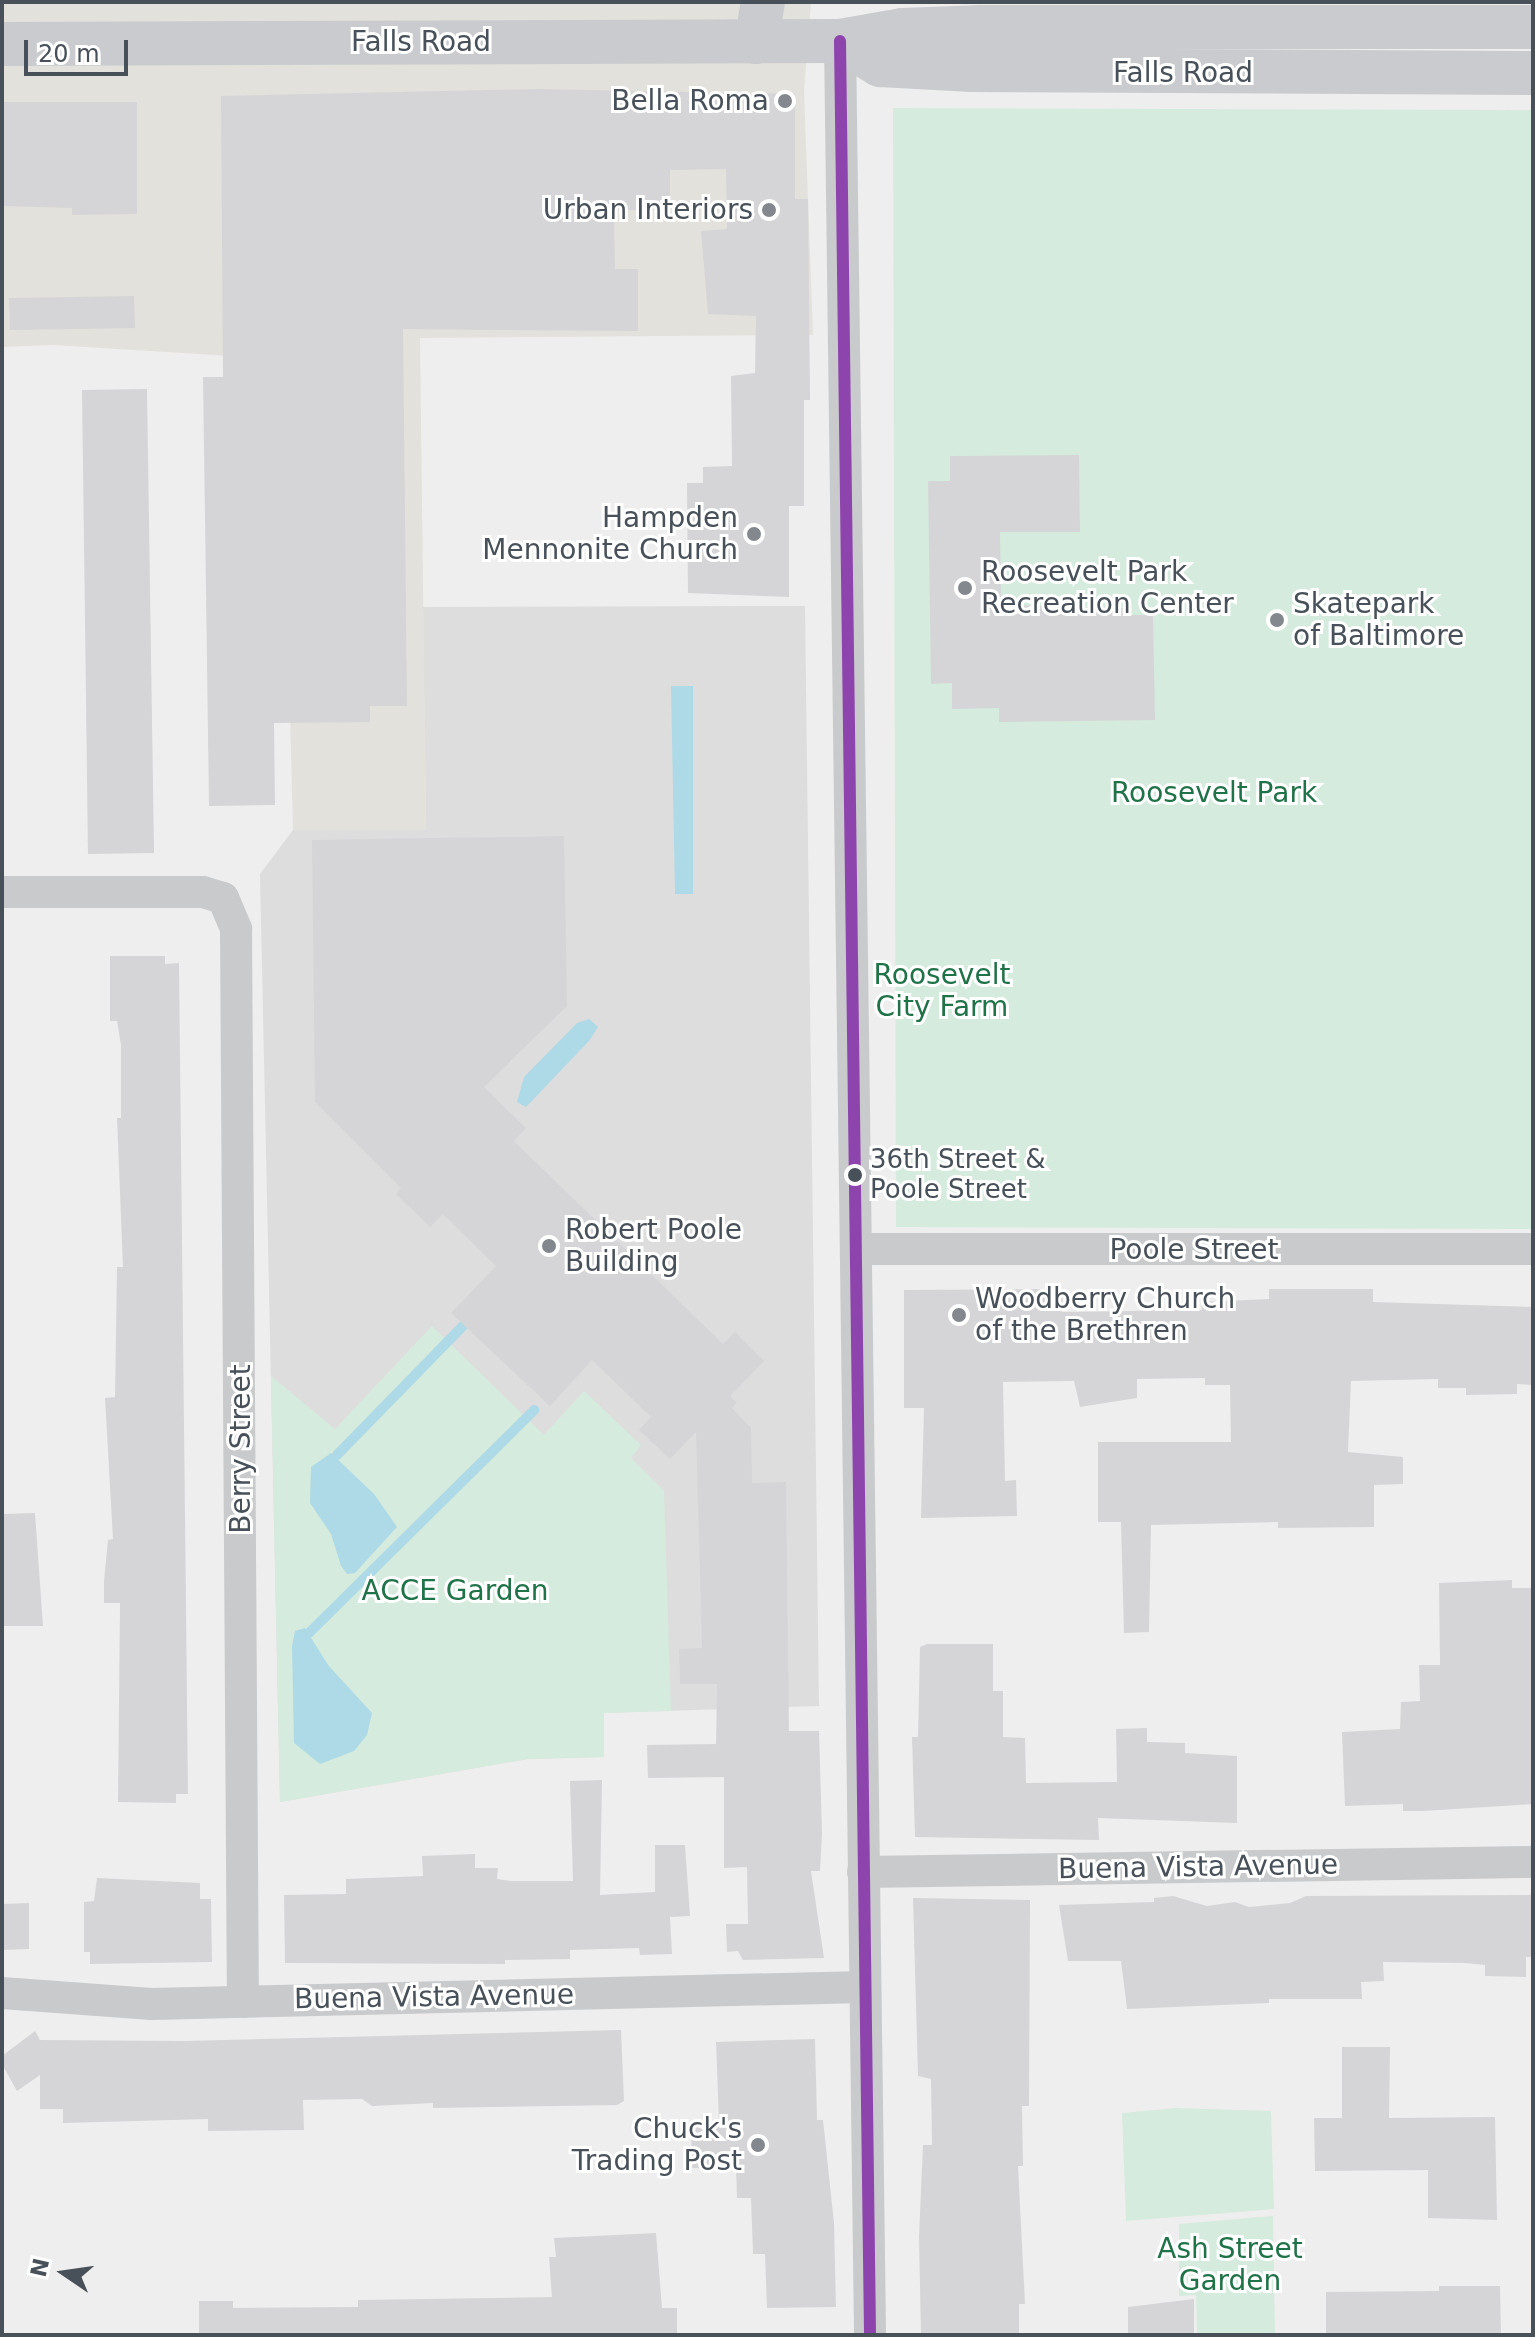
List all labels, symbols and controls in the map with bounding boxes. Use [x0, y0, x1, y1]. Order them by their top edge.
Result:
scale bar [28, 24, 132, 74]
street label: Falls Road [351, 25, 491, 59]
text: 20 m [38, 40, 100, 68]
street label: Falls Road [1113, 56, 1253, 90]
place label: Bella Roma [611, 84, 769, 118]
marker: Bella Roma [776, 92, 794, 110]
place label: Urban Interiors [543, 193, 753, 227]
marker: Urban Interiors [760, 201, 778, 219]
place label: Hampden Mennonite Church [482, 501, 738, 567]
marker: Hampden Mennonite Church [745, 525, 763, 543]
place label: Roosevelt Park Recreation Center [981, 555, 1234, 621]
marker: Roosevelt Park Recreation Center [956, 579, 974, 597]
place label: Skatepark of Baltimore [1293, 587, 1464, 653]
marker: Skatepark of Baltimore [1268, 611, 1286, 629]
park label: Roosevelt Park [1111, 776, 1317, 810]
park label: Roosevelt City Farm [874, 958, 1010, 1024]
place label: 36th Street & Poole Street [870, 1144, 1046, 1206]
marker: 36th Street & Poole Street [847, 1167, 863, 1183]
place label: Robert Poole Building [565, 1213, 742, 1279]
street label: Poole Street [1109, 1233, 1279, 1267]
marker: Robert Poole Building [540, 1237, 558, 1255]
place label: Woodberry Church of the Brethren [975, 1282, 1235, 1348]
marker: Woodberry Church of the Brethren [950, 1306, 968, 1324]
street label: Berry Street [224, 1364, 258, 1534]
park label: ACCE Garden [362, 1574, 548, 1608]
street label: Buena Vista Avenue [1058, 1848, 1338, 1886]
street label: Buena Vista Avenue [294, 1978, 574, 2016]
place label: Chuck's Trading Post [572, 2112, 742, 2178]
marker: Chuck's Trading Post [749, 2136, 767, 2154]
park label: Ash Street Garden [1157, 2232, 1303, 2298]
north arrow [24, 2233, 104, 2313]
text: N [26, 2256, 54, 2279]

